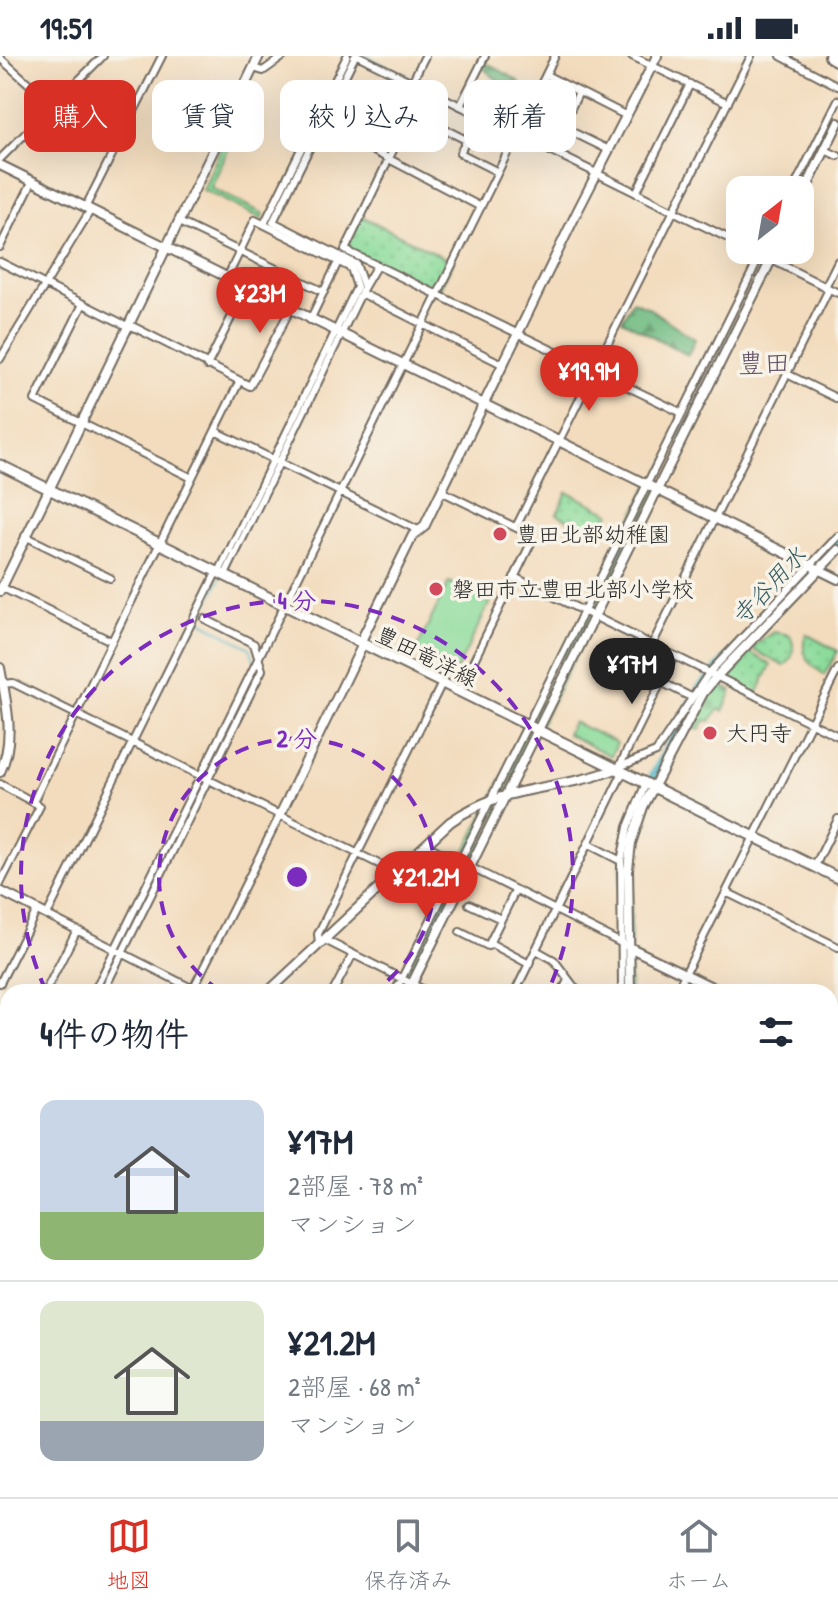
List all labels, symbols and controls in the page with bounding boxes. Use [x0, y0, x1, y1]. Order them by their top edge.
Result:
text: 19:51 [40, 8, 92, 48]
chip: 購入 [24, 80, 136, 152]
chip: 賃貸 [152, 80, 264, 152]
chip: 絞り込み [280, 80, 448, 152]
chip: 新着 [464, 80, 576, 152]
north arrow [726, 176, 814, 264]
map controls [726, 176, 814, 264]
pin: ¥23M [213, 267, 307, 335]
text: ¥23M [234, 275, 286, 310]
pin: ¥19.9M [524, 345, 654, 413]
district label: 豊田 [738, 345, 790, 380]
text: ¥19.9M [558, 353, 620, 388]
place label: 豊田北部幼稚園 [516, 519, 670, 549]
marker: 豊田北部幼稚園 [491, 525, 509, 543]
water label: 寺谷用水 [724, 539, 813, 631]
place label: 磐田市立豊田北部小学校 [452, 574, 694, 604]
marker: 磐田市立豊田北部小学校 [427, 580, 445, 598]
text: 4 分 [278, 584, 316, 616]
street label: 豊田竜洋線 [371, 618, 483, 694]
pin: ¥17M [585, 638, 679, 706]
text: ¥17M [607, 646, 657, 681]
place label: 大円寺 [726, 718, 792, 748]
text: 2 分 [277, 722, 317, 754]
marker: 大円寺 [701, 724, 719, 742]
pin: ¥21.2M [361, 851, 491, 919]
text: ¥21.2M [393, 859, 459, 894]
centre of rings [283, 863, 311, 891]
icon: filters [754, 1010, 798, 1054]
text: 4件の物件 [40, 1011, 189, 1057]
text: ¥17M [288, 1119, 353, 1165]
icon: home [104, 1132, 200, 1228]
text: 2部屋 · 78 m² [288, 1168, 423, 1203]
text: マンション [288, 1206, 417, 1241]
text: ¥21.2M [288, 1320, 375, 1366]
icon: home [104, 1333, 200, 1429]
text: 2部屋 · 68 m² [288, 1369, 421, 1404]
text: マンション [288, 1407, 417, 1442]
tab: 地図 [107, 1514, 151, 1595]
tab: 保存済み [364, 1514, 452, 1595]
tab: ホーム [666, 1514, 731, 1595]

